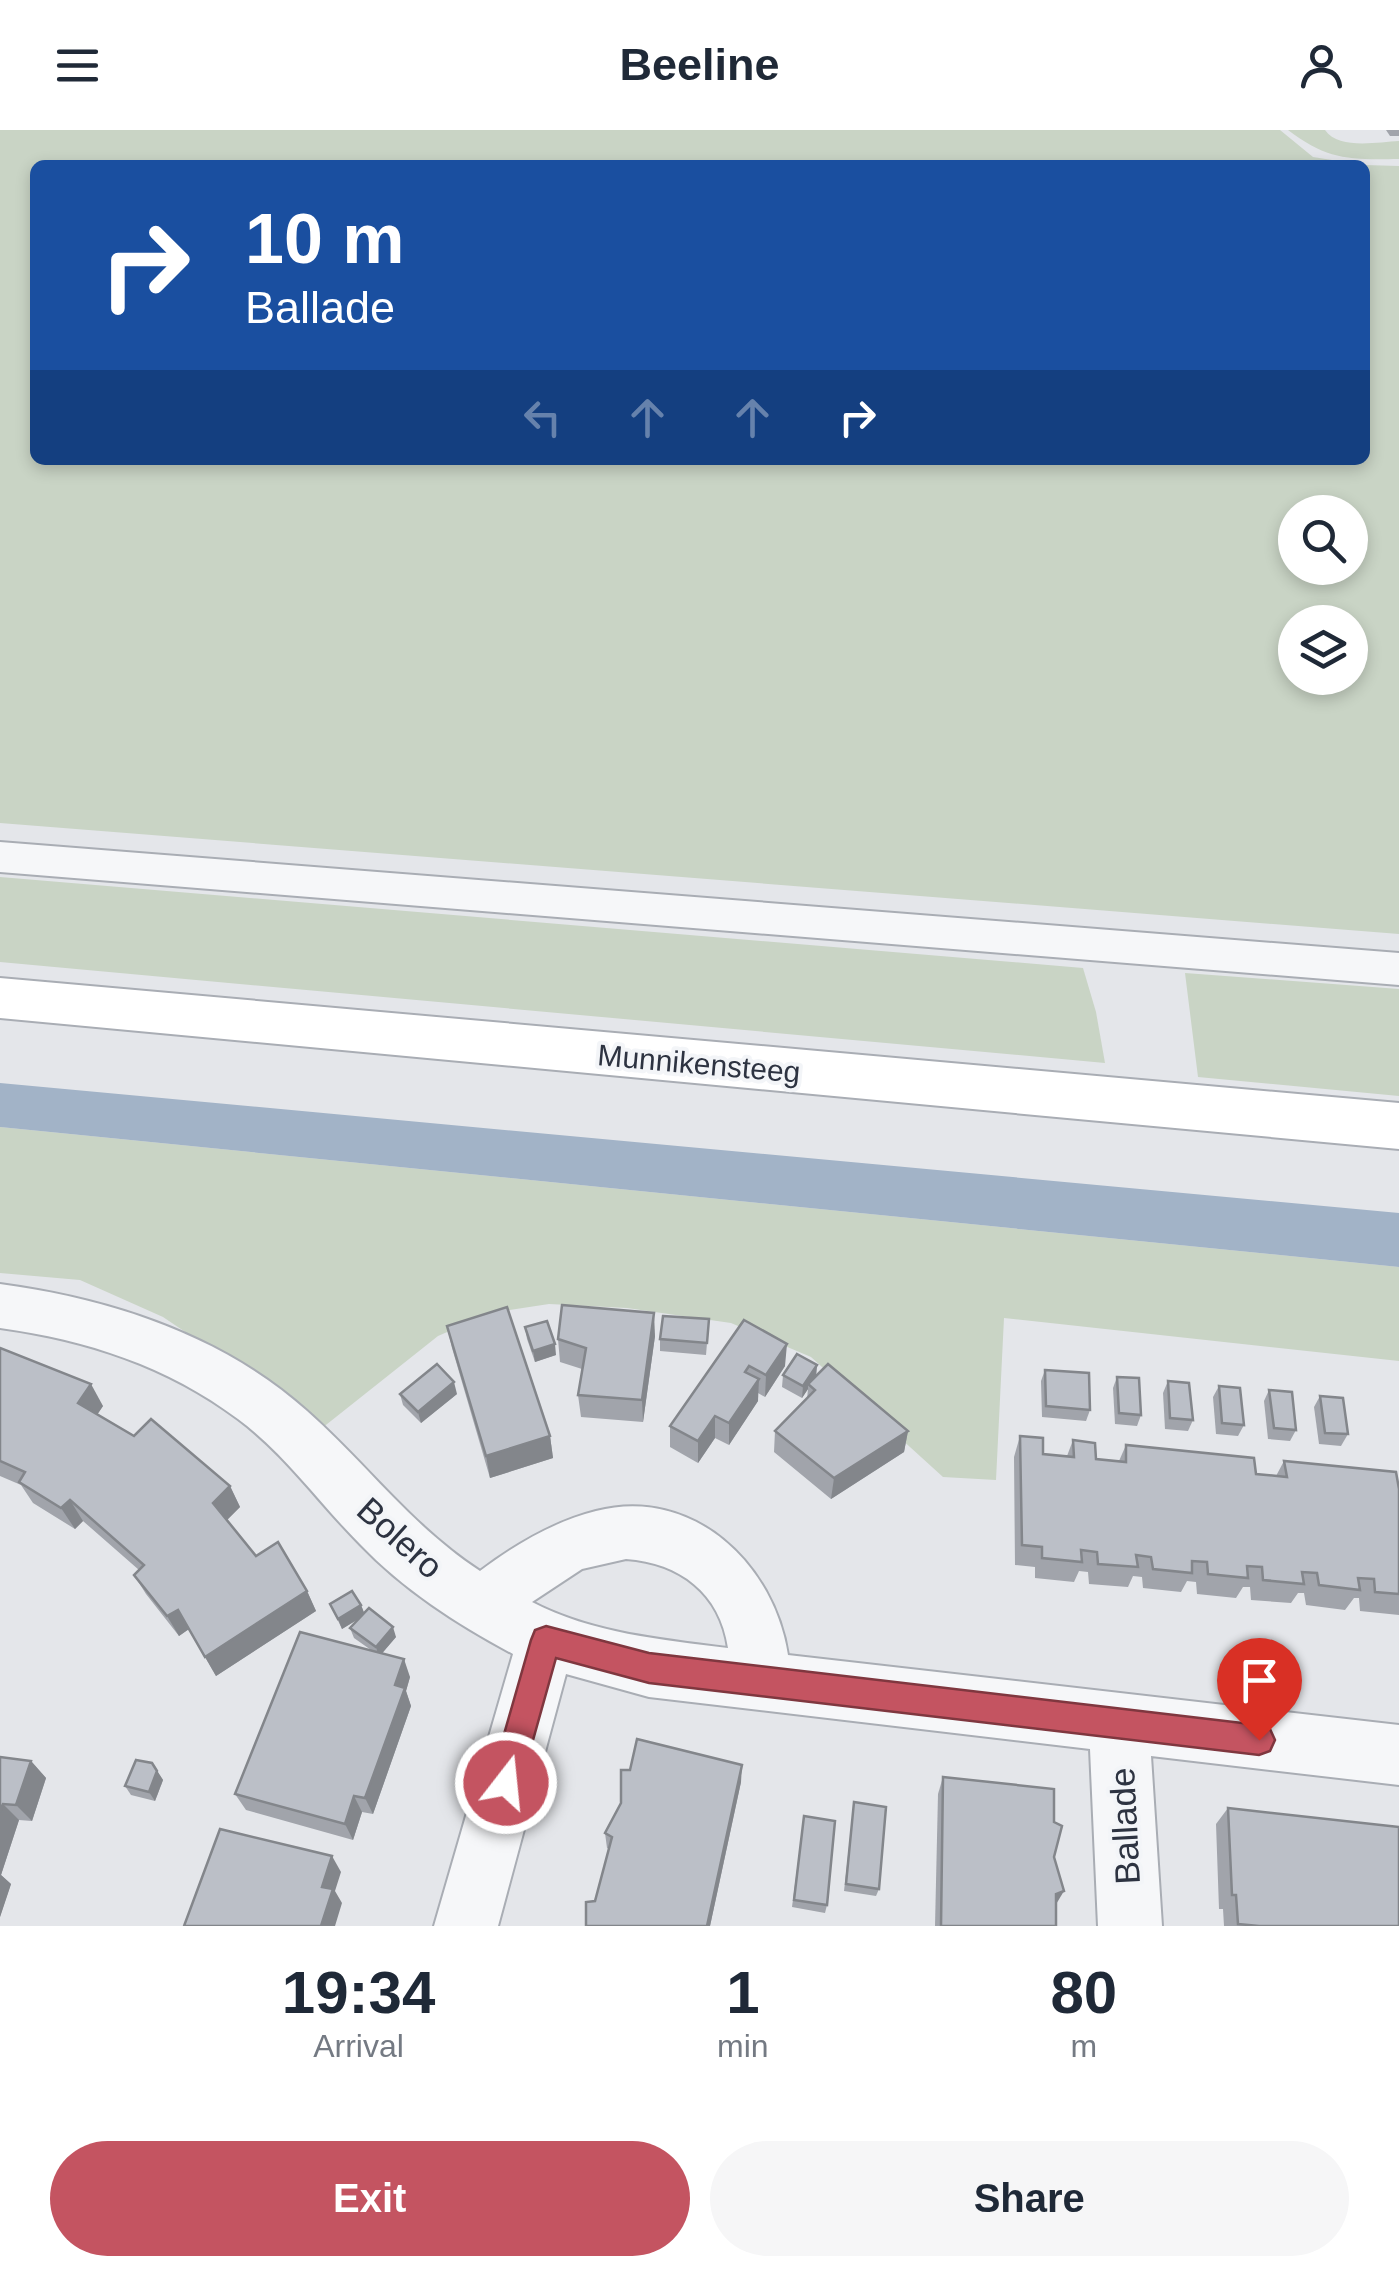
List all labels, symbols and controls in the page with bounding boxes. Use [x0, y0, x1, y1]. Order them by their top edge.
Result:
icon: menu [50, 38, 105, 93]
icon: person [1294, 38, 1349, 93]
text: Beeline [619, 39, 780, 90]
icon: right [80, 200, 210, 330]
text: 10 m [245, 200, 405, 278]
text: Ballade [245, 282, 395, 333]
icon: left [515, 390, 570, 445]
icon: ahead [620, 390, 675, 445]
icon: ahead [725, 390, 780, 445]
icon: right [830, 390, 885, 445]
map controls [1278, 495, 1368, 695]
button: search [1278, 495, 1368, 585]
button: layers [1278, 605, 1368, 695]
street label: Munnikensteeg [596, 1038, 802, 1089]
street label: Bolero [350, 1489, 451, 1586]
pin [1217, 1638, 1302, 1741]
icon: arrive [1232, 1653, 1287, 1708]
position arrow [454, 1731, 558, 1835]
street label: Ballade [1102, 1767, 1147, 1885]
text: 19:34 [282, 1959, 435, 2026]
text: 1 [726, 1959, 760, 2026]
text: 80 [1050, 1959, 1117, 2026]
text: Arrival [313, 2028, 404, 2064]
text: min [717, 2028, 769, 2064]
text: m [1070, 2028, 1097, 2064]
button: Exit [50, 2141, 690, 2256]
button: Share [710, 2141, 1349, 2256]

